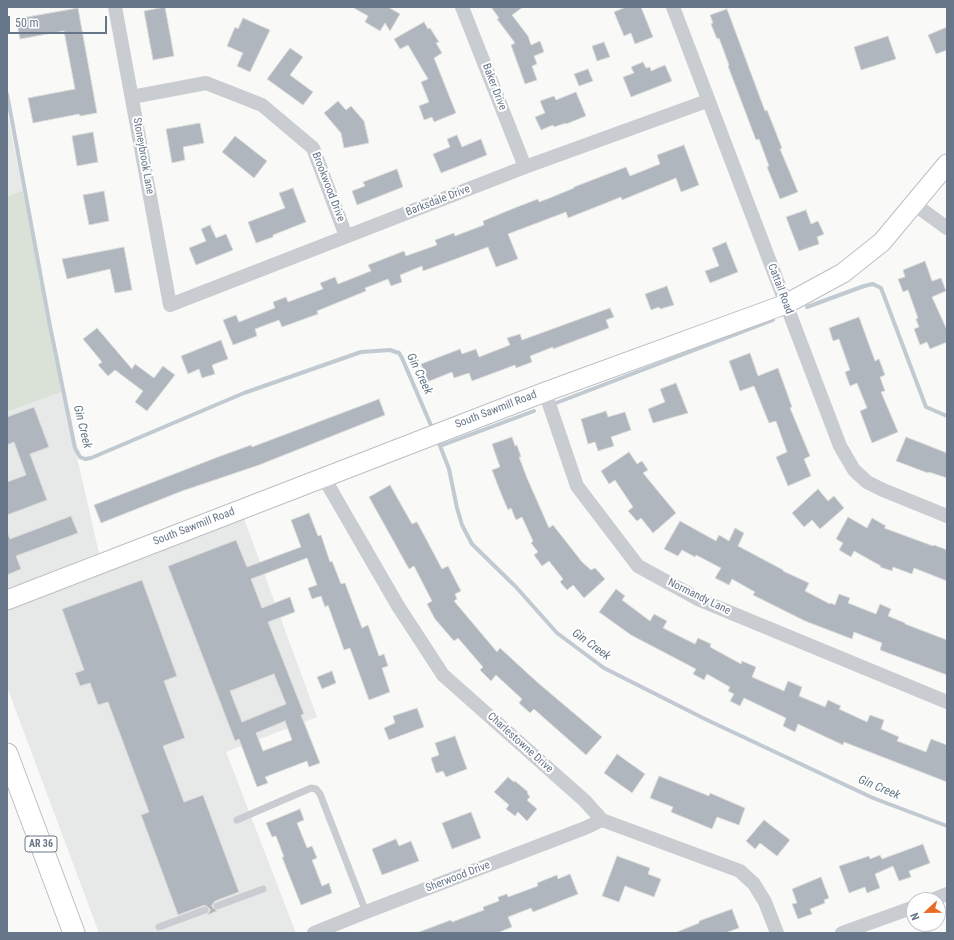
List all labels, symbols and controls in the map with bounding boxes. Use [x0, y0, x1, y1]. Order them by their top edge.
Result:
scale bar [10, 8, 109, 34]
text: 50 m [15, 16, 39, 30]
street label: Baker Drive [479, 62, 509, 112]
street label: Stoneybrook Lane [130, 117, 156, 195]
street label: Brookwood Drive [309, 150, 347, 224]
street label: Barksdale Drive [404, 183, 472, 219]
street label: Cattail Road [764, 262, 796, 316]
water label: Gin Creek [403, 351, 435, 397]
street label: South Sawmill Road [453, 388, 539, 432]
water label: Gin Creek [70, 404, 94, 450]
street label: South Sawmill Road [151, 505, 237, 549]
street label: Normandy Lane [665, 576, 733, 618]
water label: Gin Creek [569, 626, 613, 664]
street label: Charlestowne Drive [485, 710, 555, 776]
water label: Gin Creek [856, 773, 902, 803]
road number: AR 36 [25, 836, 57, 852]
street label: Sherwood Drive [424, 859, 492, 895]
north arrow [906, 892, 946, 932]
text: N [908, 911, 923, 922]

